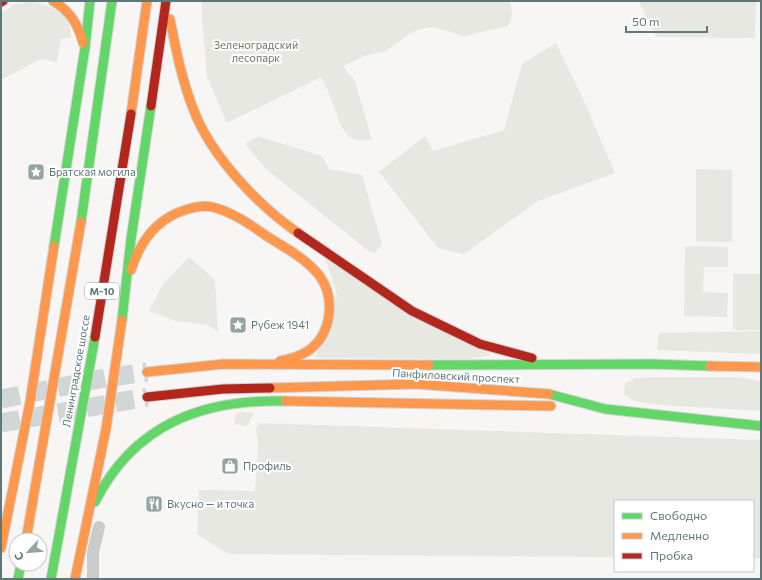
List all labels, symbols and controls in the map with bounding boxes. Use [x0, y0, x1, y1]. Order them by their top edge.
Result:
scale bar [626, 8, 707, 34]
text: 50 m [632, 14, 660, 28]
park label: Зеленоградский лесопарк [214, 38, 298, 64]
place icon: Братская могила [26, 162, 46, 182]
place label: Братская могила [49, 165, 136, 178]
road number: М-10 [85, 283, 119, 299]
street label: Ленинградское шоссе [59, 313, 92, 428]
place icon: Рубеж 1941 [228, 315, 248, 335]
place label: Рубеж 1941 [251, 318, 309, 331]
street label: Панфиловский проспект [392, 366, 520, 385]
shop icon: Профиль [220, 456, 240, 476]
place label: Профиль [243, 459, 292, 472]
restaurant icon: Вкусно — и точка [144, 494, 164, 514]
place label: Вкусно — и точка [167, 497, 254, 510]
legend [614, 500, 754, 572]
text: Свободно [650, 508, 707, 522]
text: Медленно [650, 528, 709, 542]
north arrow [8, 532, 48, 572]
text: Пробка [650, 548, 693, 562]
text: С [11, 550, 26, 563]

